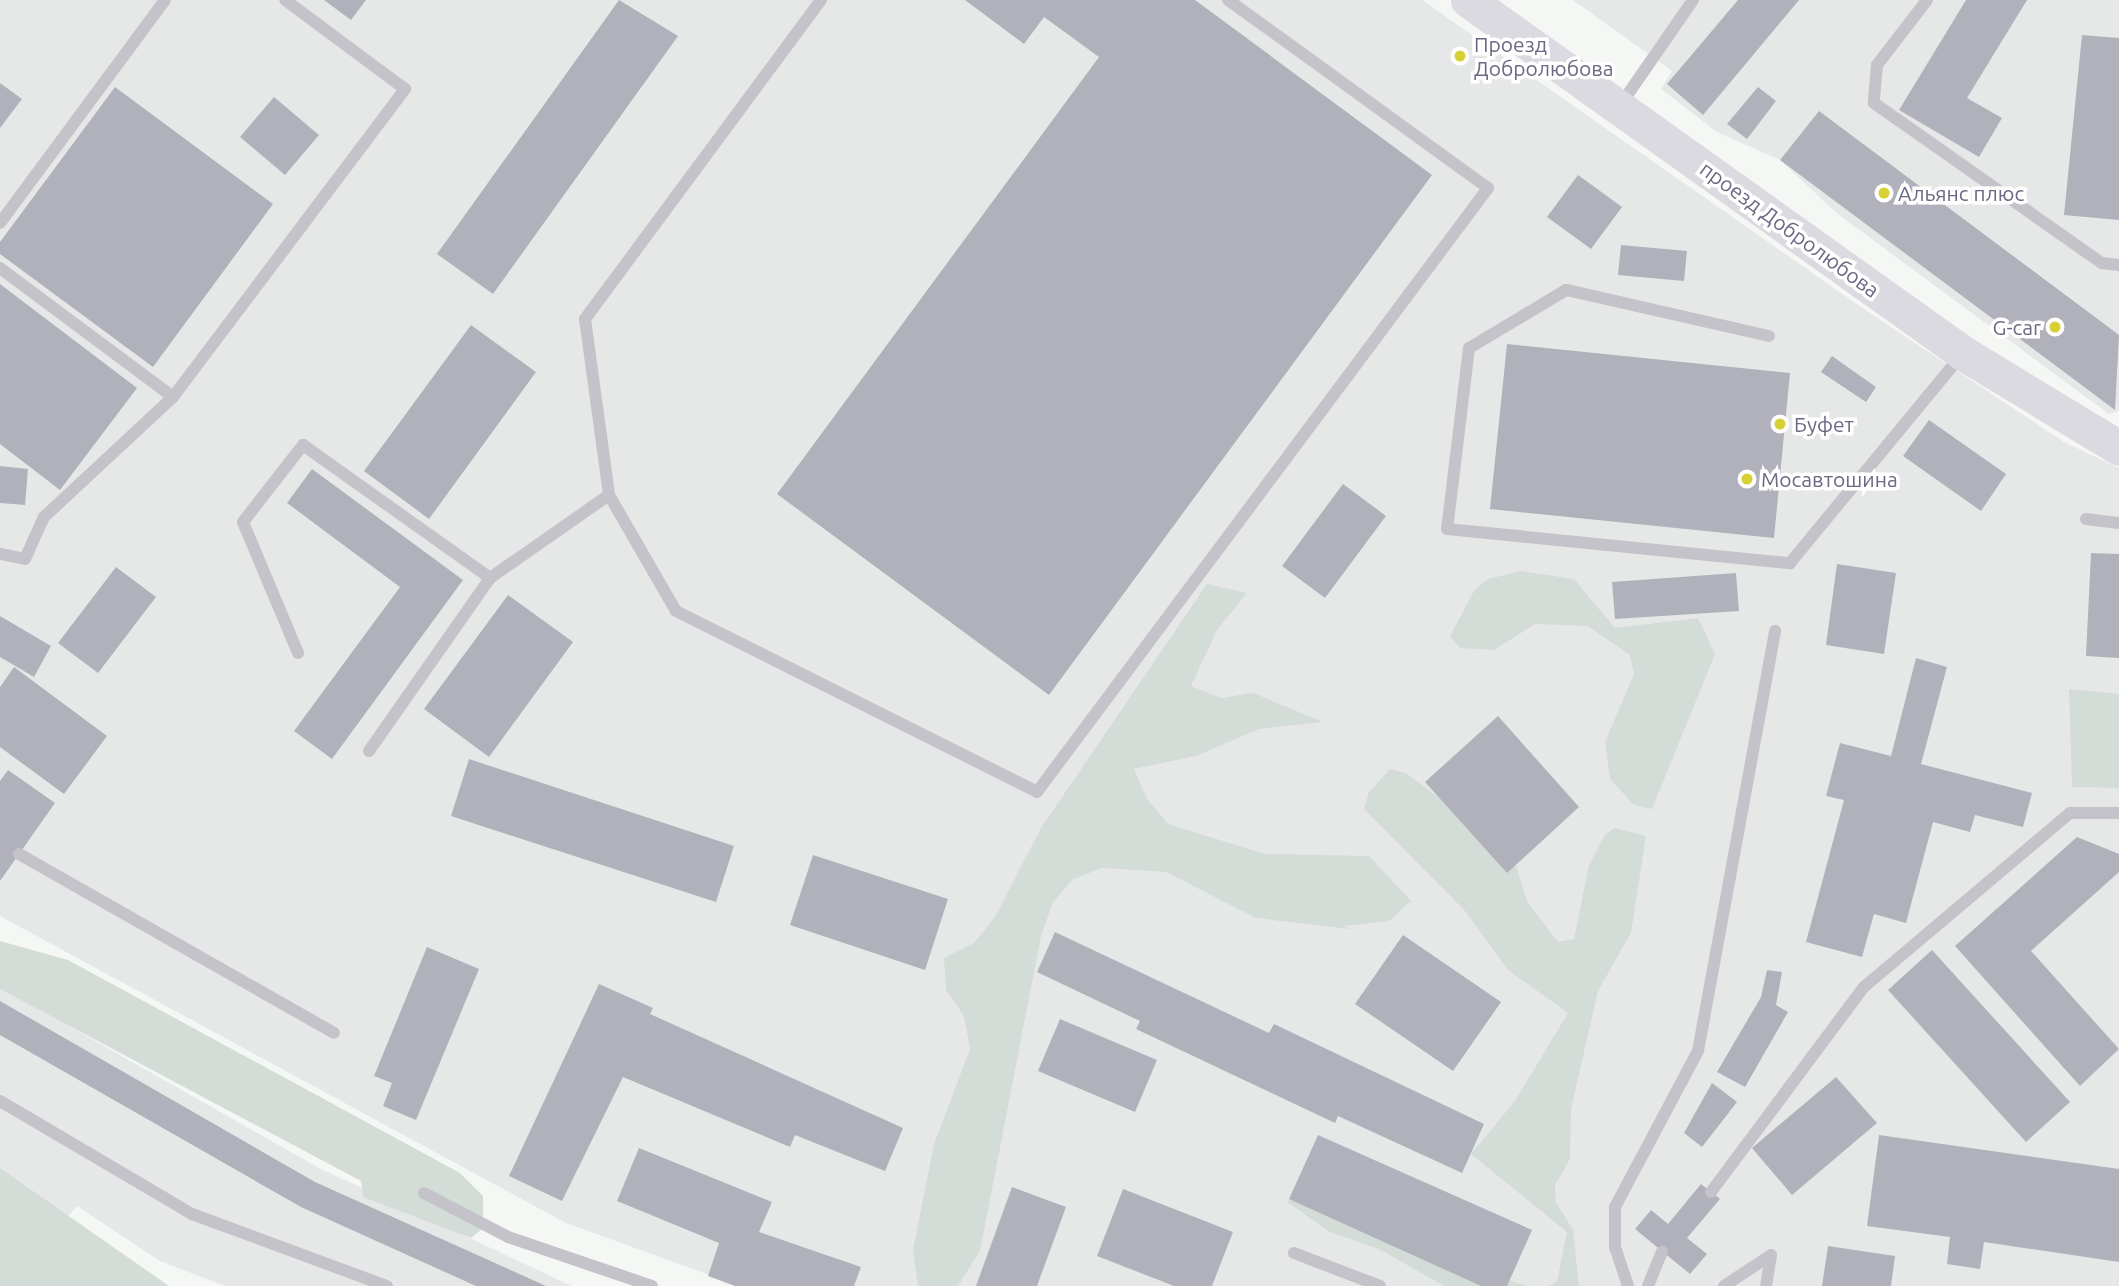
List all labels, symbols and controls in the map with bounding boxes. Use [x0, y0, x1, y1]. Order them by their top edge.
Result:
place label: Проезд Добролюбова [1474, 31, 1614, 81]
marker: Проезд Добролюбова [1452, 48, 1468, 64]
street label: проезд Добролюбова [1696, 156, 1884, 302]
place label: Альянс плюс [1898, 180, 2024, 206]
marker: Альянс плюс [1876, 185, 1892, 201]
place label: G-car [1992, 314, 2041, 340]
marker: G-car [2047, 319, 2063, 335]
place label: Буфет [1794, 411, 1854, 437]
marker: Буфет [1772, 416, 1788, 432]
place label: Мосавтошина [1761, 466, 1898, 492]
marker: Мосавтошина [1739, 471, 1755, 487]

